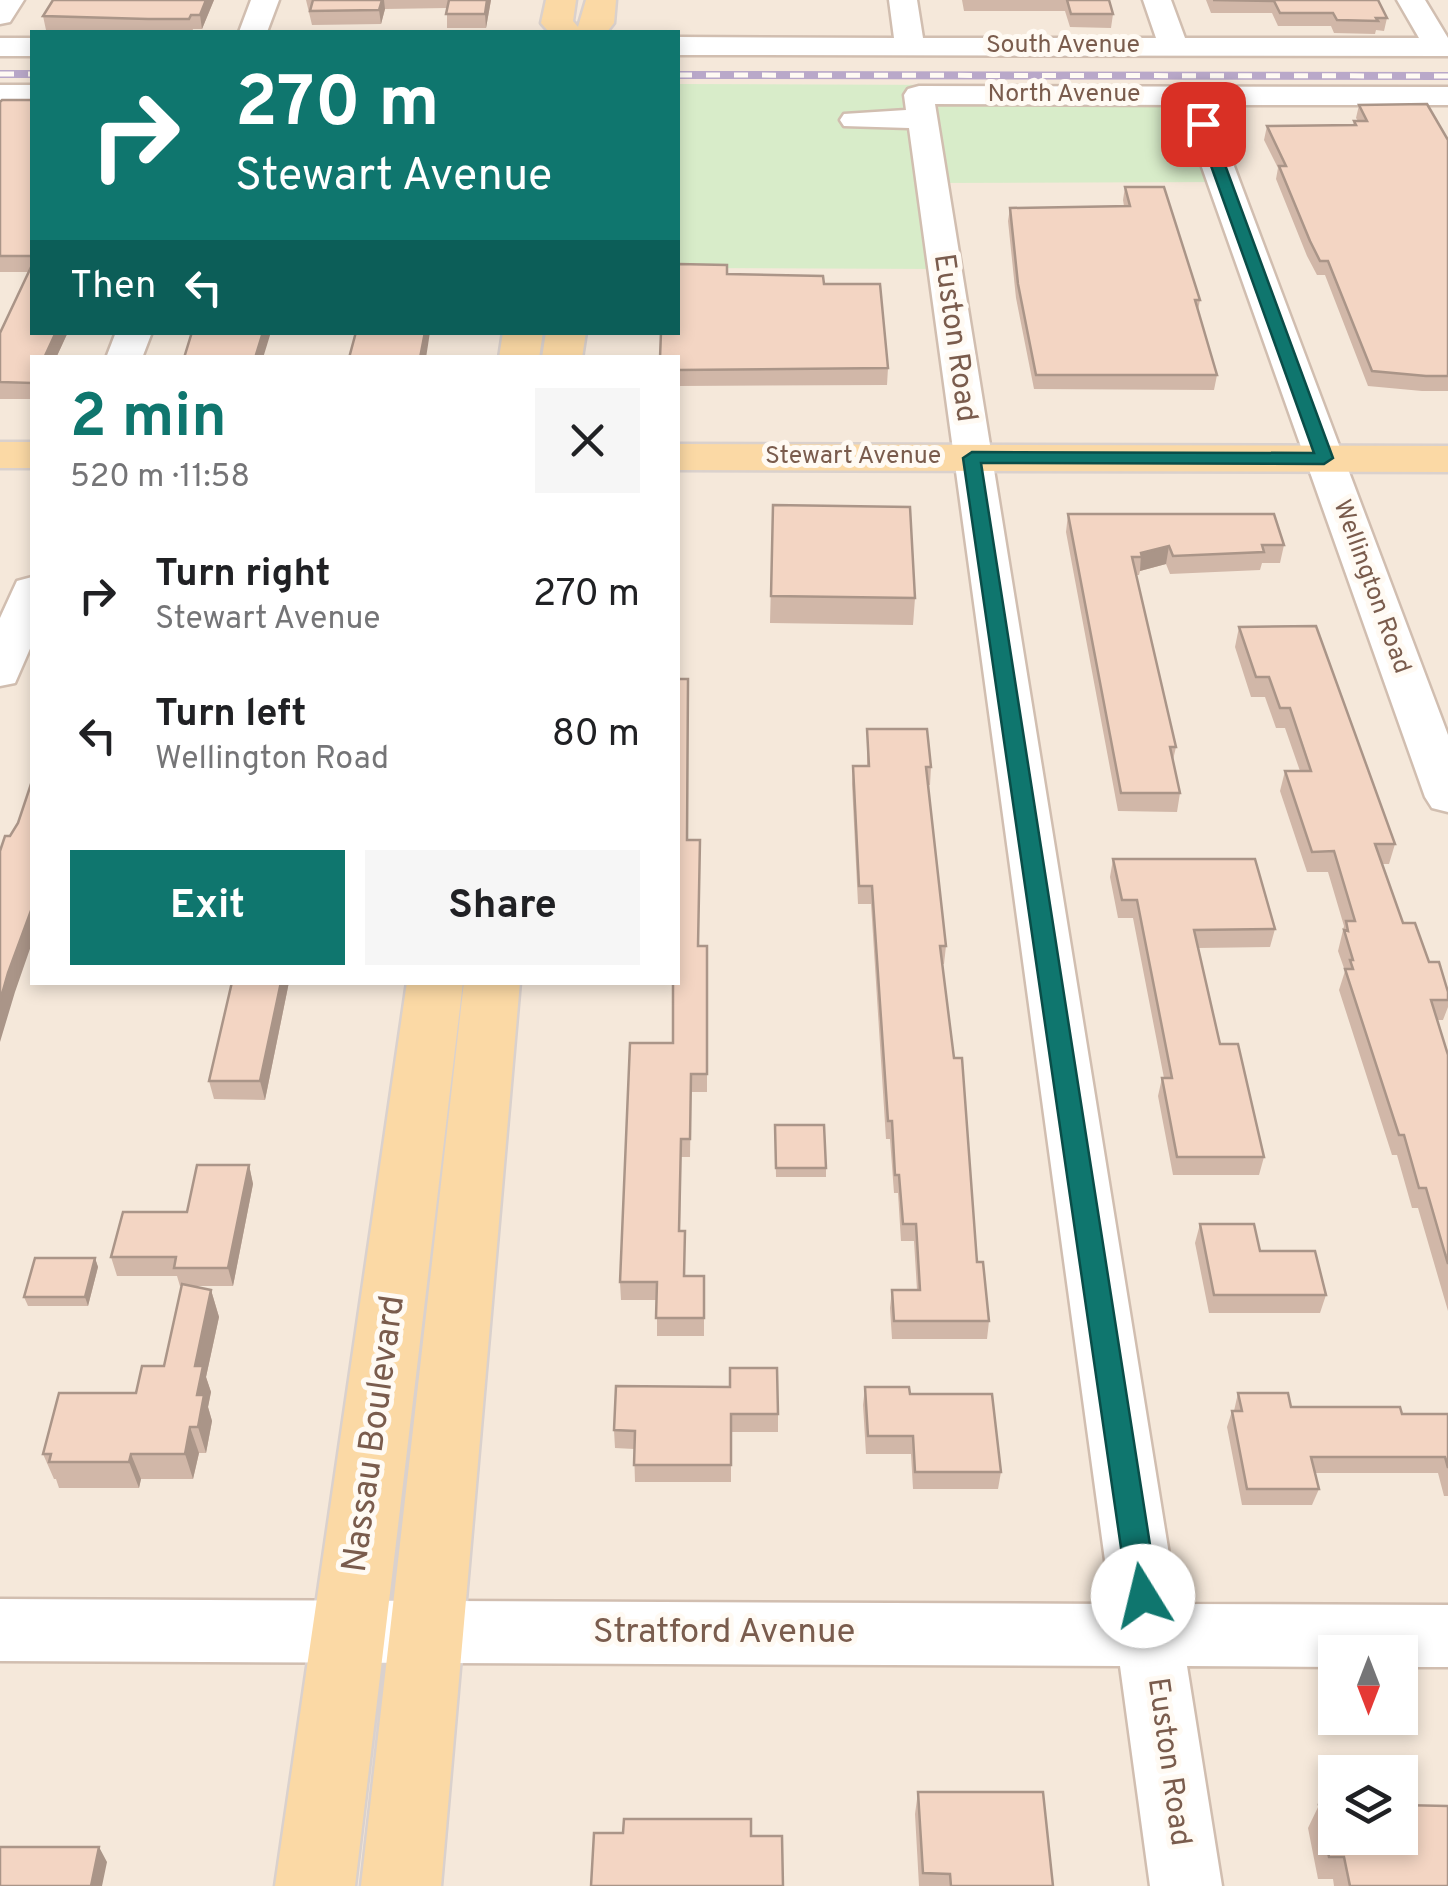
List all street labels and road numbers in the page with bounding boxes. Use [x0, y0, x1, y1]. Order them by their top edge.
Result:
street label: South Avenue [986, 30, 1140, 62]
street label: North Avenue [987, 79, 1141, 111]
street label: Euston Road [924, 251, 984, 425]
street label: Stewart Avenue [765, 441, 941, 473]
street label: Wellington Road [1325, 496, 1417, 678]
street label: Nassau Boulevard [334, 1293, 416, 1575]
street label: Stratford Avenue [593, 1611, 855, 1655]
street label: Euston Road [1138, 1675, 1198, 1849]

